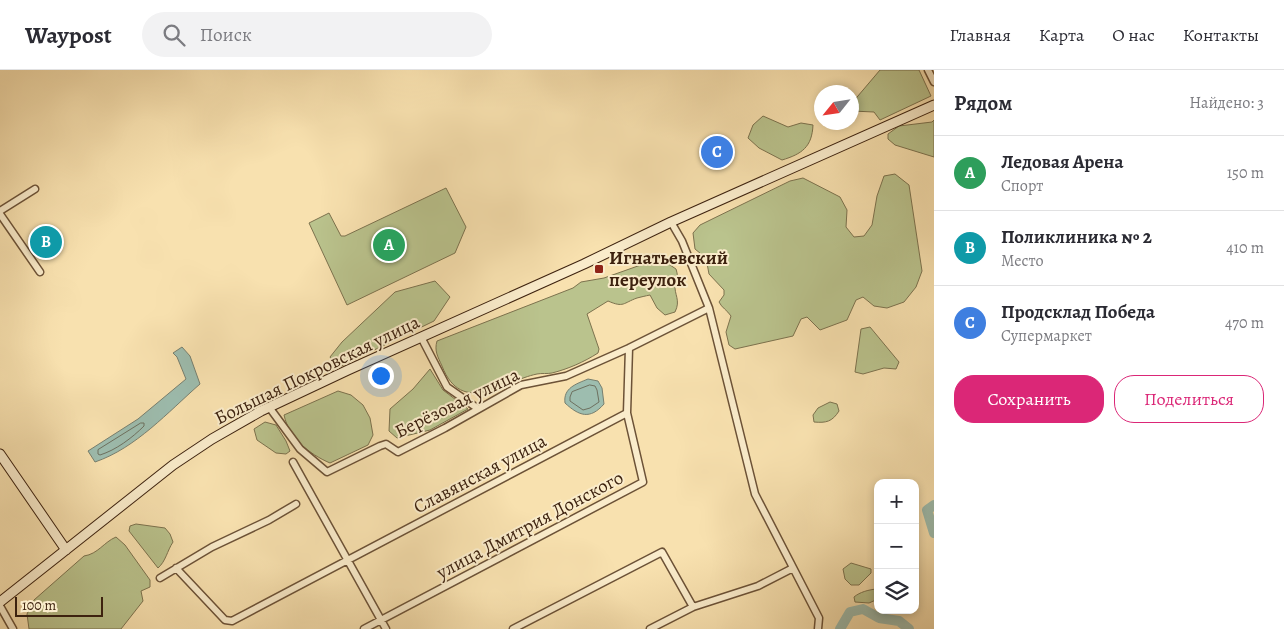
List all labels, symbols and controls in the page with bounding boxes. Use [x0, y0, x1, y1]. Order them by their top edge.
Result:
search box [142, 12, 492, 57]
text: Waypost [25, 19, 112, 51]
icon: search [160, 21, 188, 49]
text: Поиск [200, 22, 252, 48]
text: Главная [950, 23, 1011, 47]
text: Карта [1039, 23, 1084, 47]
text: О нас [1112, 23, 1155, 47]
text: Контакты [1183, 23, 1259, 47]
north arrow [814, 85, 859, 130]
text: Рядом [954, 89, 1012, 117]
text: Найдено: 3 [1189, 92, 1264, 114]
pin: C [701, 133, 733, 171]
text: Ледовая Арена [1001, 149, 1124, 175]
text: A [965, 162, 975, 184]
text: 150 m [1227, 162, 1264, 184]
text: Спорт [1001, 175, 1043, 197]
pin: B [30, 223, 62, 261]
text: Поликлиника № 2 [1001, 224, 1152, 250]
pin: A [373, 226, 405, 264]
text: B [965, 237, 975, 259]
text: 410 m [1226, 237, 1264, 259]
place label: Игнатьевский переулок [609, 245, 728, 293]
text: Место [1001, 250, 1044, 272]
marker: Игнатьевский переулок [593, 263, 605, 275]
text: Продсклад Победа [1001, 299, 1155, 325]
street label: Большая Покровская улица [210, 309, 424, 431]
text: C [965, 312, 975, 334]
text: 470 m [1225, 312, 1264, 334]
text: Супермаркет [1001, 325, 1092, 347]
street label: Берёзовая улица [390, 361, 524, 444]
your location [368, 363, 394, 389]
button: Сохранить [954, 375, 1104, 423]
button: Поделиться [1114, 375, 1264, 423]
street label: Славянская улица [409, 428, 551, 520]
street label: улица Дмитрия Донского [431, 465, 628, 586]
map controls [874, 479, 919, 614]
button: + [874, 479, 919, 524]
button: − [874, 524, 919, 569]
button: layers [874, 569, 919, 614]
scale bar [15, 594, 102, 617]
text: 100 m [22, 596, 56, 615]

